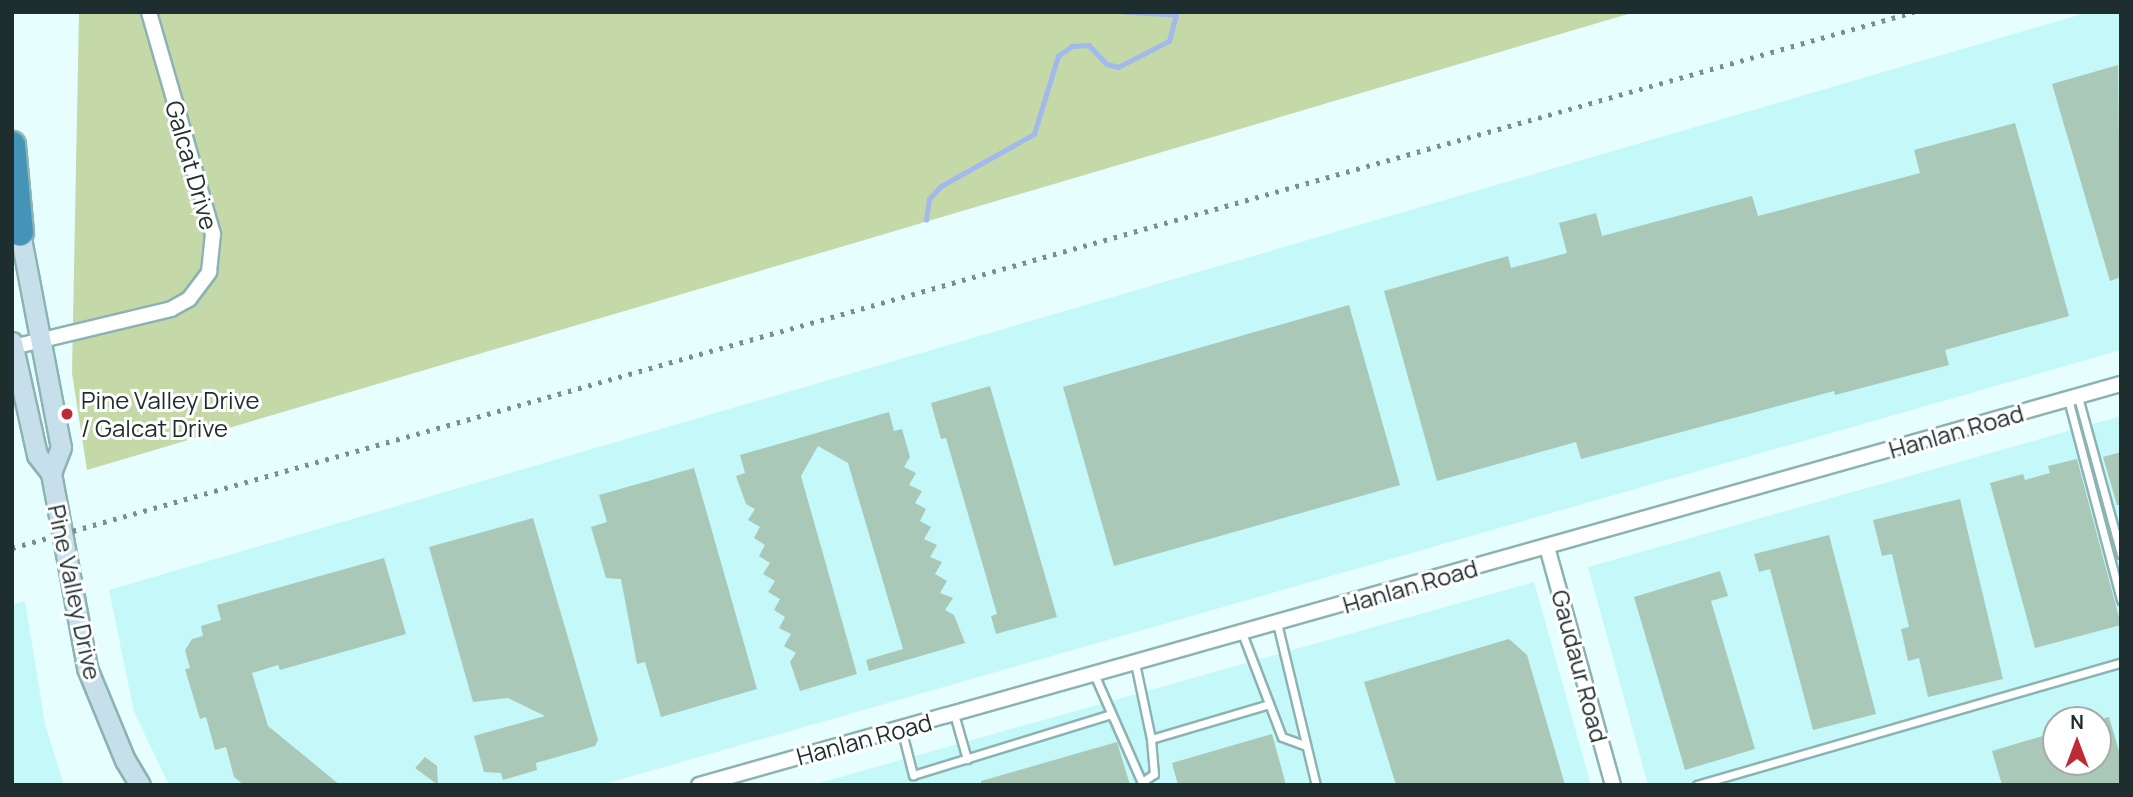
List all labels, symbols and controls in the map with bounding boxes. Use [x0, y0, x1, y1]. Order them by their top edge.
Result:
street label: Galcat Drive [160, 97, 224, 233]
place label: Pine Valley Drive / Galcat Drive [81, 386, 259, 442]
street label: Hanlan Road [1885, 398, 2027, 464]
marker: Pine Valley Drive / Galcat Drive [59, 406, 75, 422]
street label: Pine Valley Drive [42, 502, 108, 682]
street label: Hanlan Road [1339, 553, 1481, 619]
street label: Gaudaur Road [1546, 587, 1614, 745]
north arrow [2042, 706, 2112, 776]
street label: Hanlan Road [793, 707, 935, 771]
text: N [2070, 709, 2084, 735]

